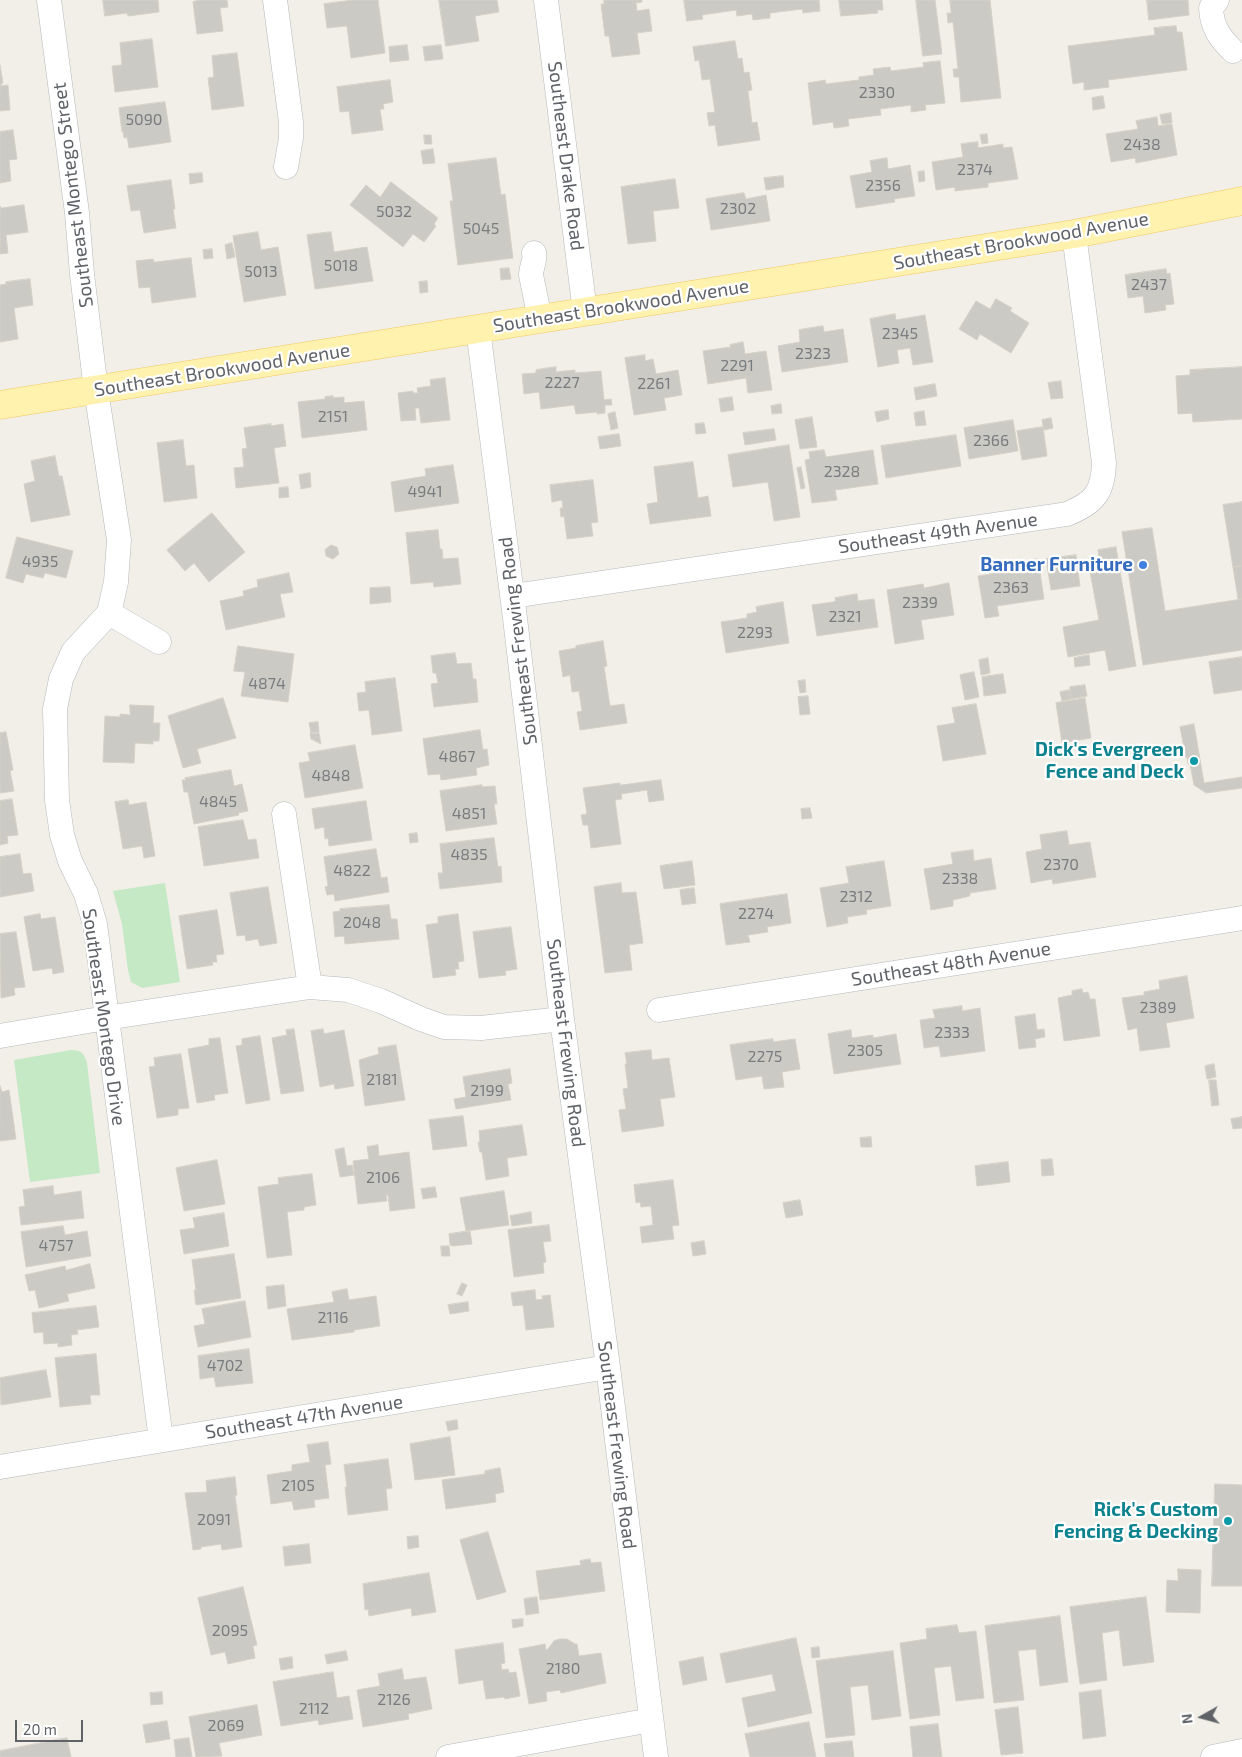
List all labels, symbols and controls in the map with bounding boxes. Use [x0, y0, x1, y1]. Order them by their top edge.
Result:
street label: Southeast Drake Road [543, 60, 589, 252]
street label: Southeast Montego Street [48, 81, 98, 309]
house number: 2330 [859, 83, 895, 103]
house number: 5090 [125, 110, 163, 130]
house number: 2438 [1123, 135, 1161, 155]
house number: 2374 [957, 160, 993, 180]
house number: 2356 [865, 176, 901, 196]
house number: 2302 [720, 199, 756, 219]
house number: 5032 [376, 202, 412, 222]
street label: Southeast Brookwood Avenue [892, 207, 1150, 275]
house number: 5045 [463, 219, 499, 239]
house number: 5018 [324, 256, 358, 276]
house number: 5013 [244, 262, 278, 282]
street label: Southeast Brookwood Avenue [491, 275, 751, 337]
house number: 2437 [1131, 275, 1167, 295]
house number: 2345 [882, 324, 918, 344]
street label: Southeast Brookwood Avenue [92, 339, 352, 401]
house number: 2323 [795, 344, 831, 364]
house number: 2291 [720, 356, 754, 376]
house number: 2227 [544, 373, 580, 393]
house number: 2261 [637, 374, 671, 394]
house number: 2151 [318, 407, 348, 427]
house number: 2366 [973, 431, 1009, 451]
house number: 2328 [824, 462, 860, 482]
house number: 4941 [407, 482, 443, 502]
street label: Southeast 49th Avenue [837, 508, 1039, 558]
street label: Southeast Frewing Road [494, 535, 542, 747]
house number: 4935 [22, 552, 58, 572]
place label: Banner Furniture [980, 554, 1133, 576]
marker: Banner Furniture [1137, 559, 1149, 571]
house number: 2363 [993, 578, 1029, 598]
house number: 2339 [902, 593, 938, 613]
house number: 2321 [828, 607, 862, 627]
house number: 2293 [737, 623, 773, 643]
house number: 4874 [248, 674, 286, 694]
place label: Dick's Evergreen Fence and Deck [1035, 739, 1184, 783]
house number: 4867 [439, 747, 475, 767]
marker: Dick's Evergreen Fence and Deck [1188, 755, 1200, 767]
house number: 4848 [311, 766, 351, 786]
house number: 4845 [199, 792, 237, 812]
house number: 4851 [452, 804, 486, 824]
house number: 4835 [450, 845, 488, 865]
house number: 2370 [1043, 855, 1079, 875]
house number: 4822 [333, 861, 371, 881]
house number: 2338 [942, 869, 978, 889]
house number: 2312 [839, 887, 873, 907]
house number: 2274 [738, 904, 774, 924]
street label: Southeast Montego Drive [77, 907, 131, 1127]
house number: 2048 [343, 913, 381, 933]
street label: Southeast Frewing Road [542, 937, 590, 1149]
street label: Southeast 48th Avenue [850, 937, 1052, 991]
house number: 2389 [1140, 998, 1176, 1018]
house number: 2333 [934, 1023, 970, 1043]
house number: 2305 [847, 1041, 883, 1061]
house number: 2275 [748, 1047, 782, 1067]
house number: 2181 [366, 1070, 398, 1090]
house number: 2199 [470, 1081, 504, 1101]
house number: 2106 [366, 1168, 400, 1188]
house number: 4757 [39, 1236, 73, 1256]
house number: 2116 [318, 1308, 348, 1328]
street label: Southeast Frewing Road [593, 1339, 641, 1551]
house number: 4702 [207, 1356, 243, 1376]
street label: Southeast 47th Avenue [203, 1390, 405, 1444]
house number: 2105 [281, 1476, 315, 1496]
place label: Rick's Custom Fencing & Decking [1054, 1499, 1218, 1543]
house number: 2091 [197, 1510, 231, 1530]
marker: Rick's Custom Fencing & Decking [1222, 1515, 1234, 1527]
house number: 2095 [212, 1621, 248, 1641]
house number: 2180 [546, 1659, 580, 1679]
house number: 2126 [377, 1690, 411, 1710]
north arrow [1177, 1692, 1227, 1742]
house number: 2112 [299, 1699, 329, 1719]
scale bar [18, 1710, 85, 1742]
text: N [1178, 1713, 1196, 1725]
house number: 2069 [208, 1716, 244, 1736]
text: 20 m [23, 1720, 57, 1738]

